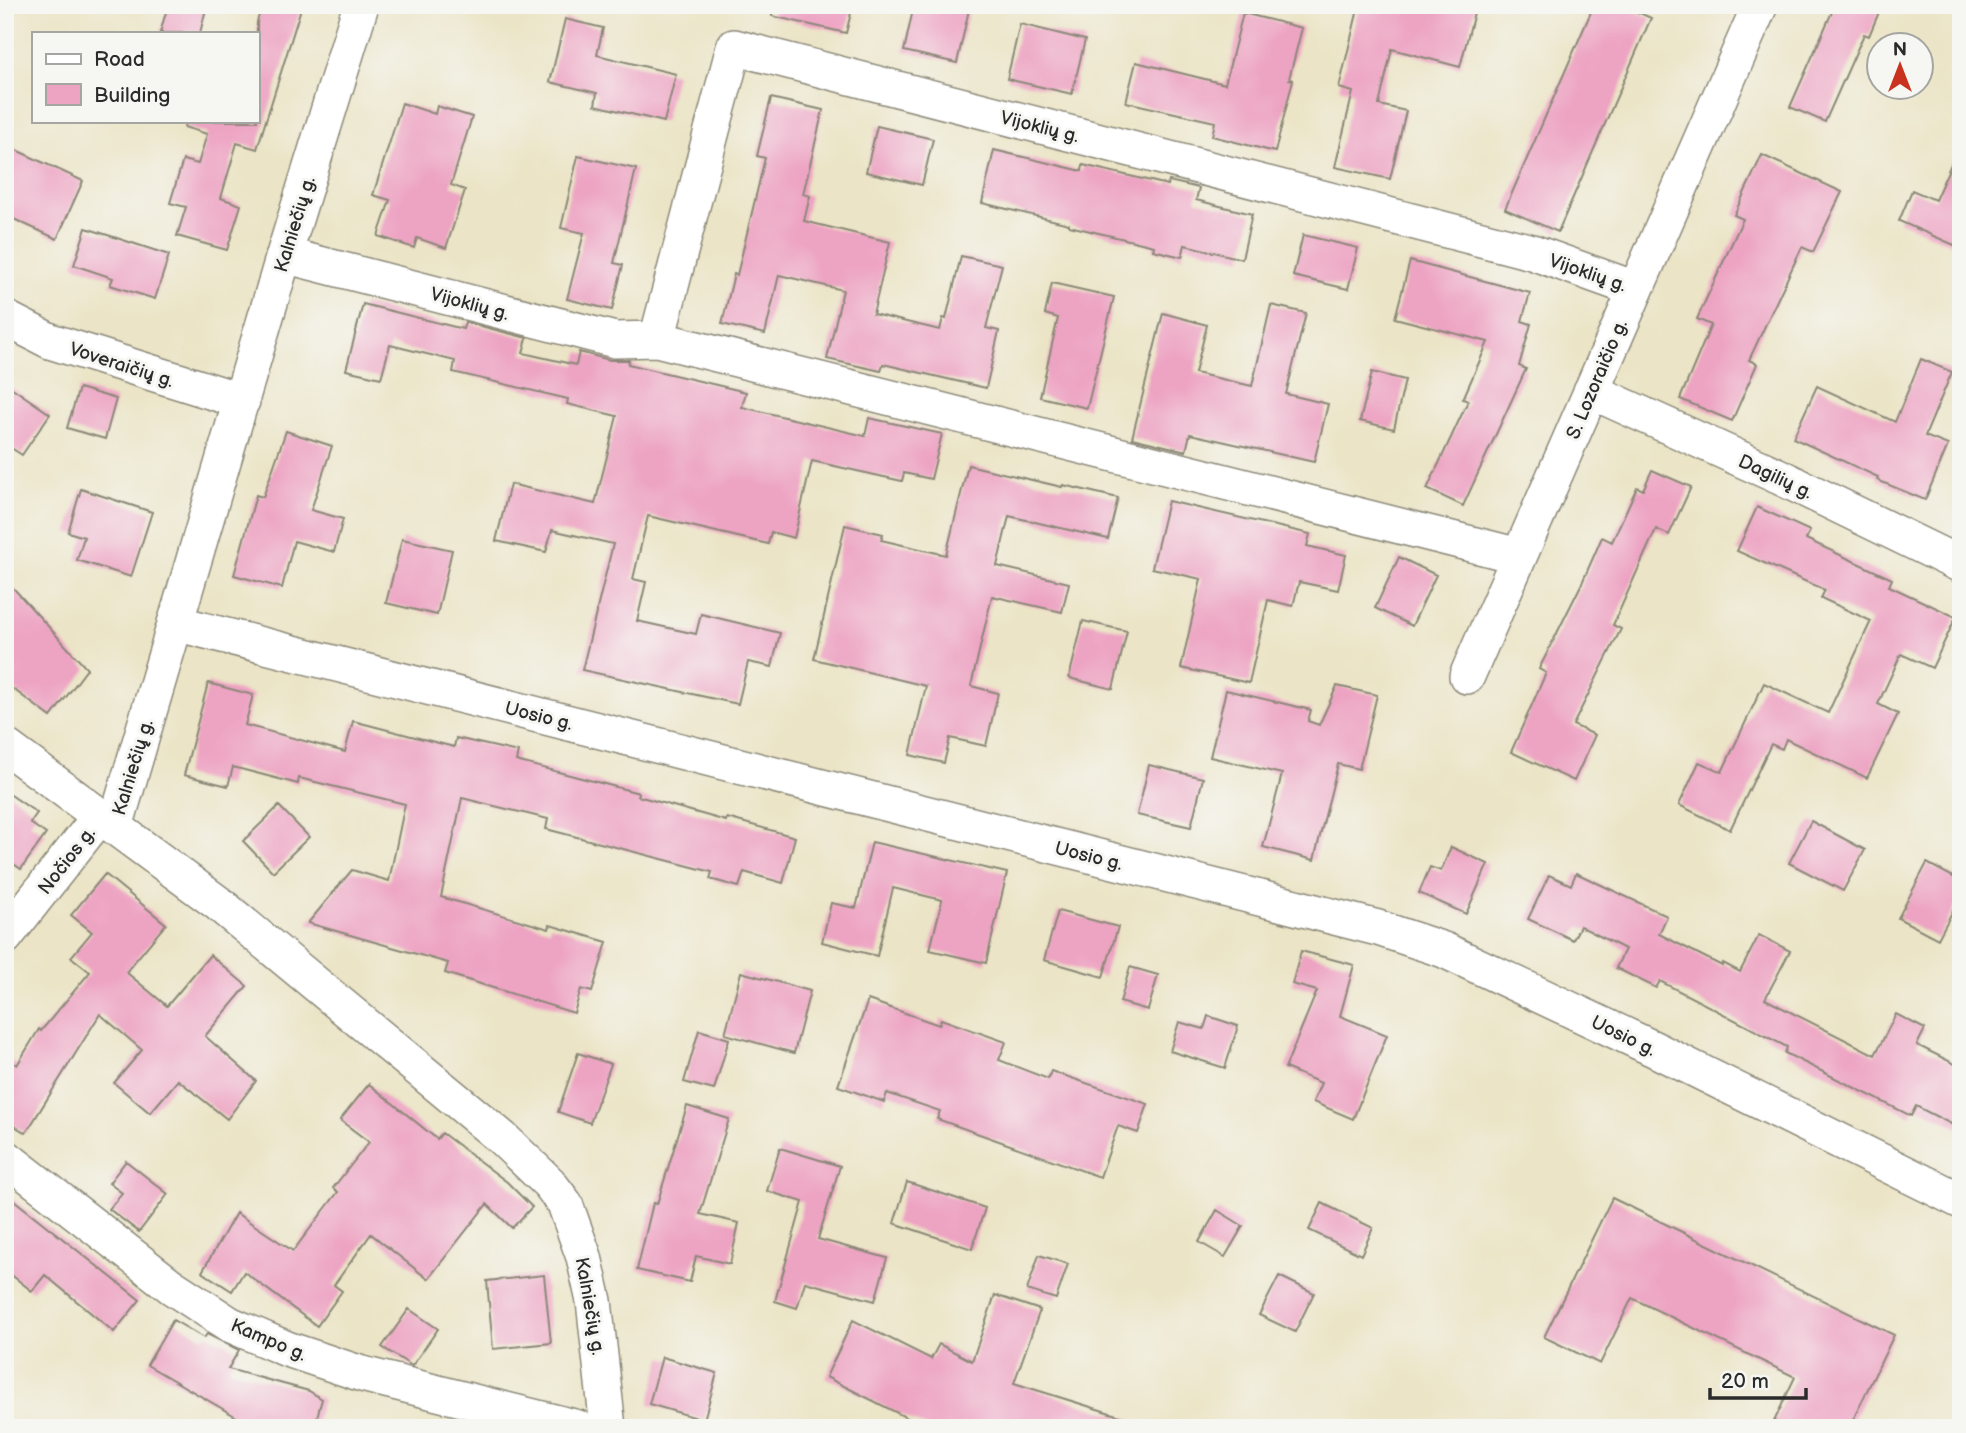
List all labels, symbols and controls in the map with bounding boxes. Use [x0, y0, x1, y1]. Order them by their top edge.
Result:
legend [32, 32, 259, 122]
north arrow [1864, 32, 1934, 102]
text: N [1893, 39, 1907, 62]
text: Road [94, 47, 145, 72]
text: Building [94, 83, 170, 108]
street label: Vijoklių g. [998, 107, 1081, 148]
street label: Kalniečių g. [270, 174, 321, 275]
street label: Vijoklių g. [1546, 249, 1629, 297]
street label: Vijoklių g. [428, 283, 511, 326]
street label: S. Lozoraičio g. [1562, 316, 1633, 443]
street label: Voveraičių g. [66, 338, 177, 393]
street label: Dagilių g. [1735, 450, 1816, 505]
street label: Uosio g. [502, 697, 575, 736]
street label: Kalniečių g. [108, 717, 159, 818]
street label: Nočios g. [34, 822, 101, 899]
street label: Uosio g. [1052, 837, 1125, 876]
street label: Uosio g. [1587, 1011, 1659, 1062]
street label: Kalniečių g. [570, 1256, 609, 1357]
street label: Kampo g. [227, 1314, 310, 1367]
scale bar [1710, 1356, 1807, 1400]
text: 20 m [1721, 1369, 1769, 1394]

